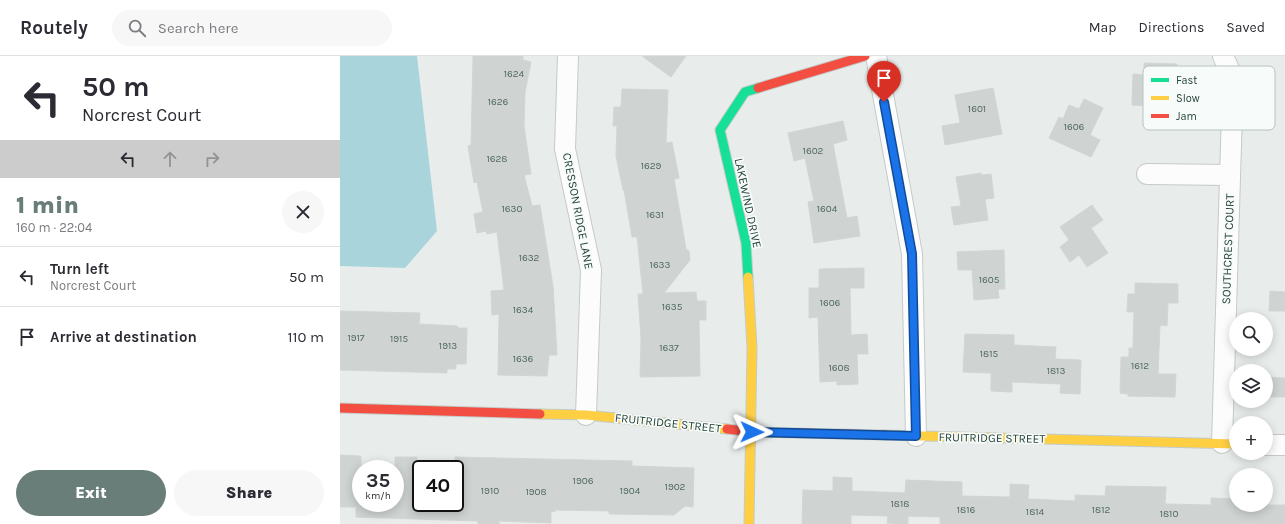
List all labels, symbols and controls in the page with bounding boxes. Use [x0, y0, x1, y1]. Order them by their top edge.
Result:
search box [112, 10, 392, 46]
text: Routely [20, 17, 88, 39]
icon: search [126, 17, 148, 39]
text: Search here [158, 19, 239, 37]
text: Map [1089, 19, 1117, 36]
text: Directions [1139, 19, 1204, 36]
text: Saved [1226, 19, 1265, 36]
pin [867, 61, 901, 102]
legend [1143, 66, 1275, 130]
icon: arrive [873, 67, 895, 89]
house number: 1624 [504, 68, 525, 80]
text: 50 m [82, 70, 150, 103]
icon: left [16, 72, 68, 124]
text: Fast [1176, 74, 1197, 87]
text: Slow [1176, 92, 1200, 105]
house number: 1626 [488, 96, 509, 108]
house number: 1601 [968, 103, 986, 115]
text: Norcrest Court [82, 104, 201, 126]
text: Jam [1176, 110, 1197, 123]
house number: 1606 [1064, 121, 1085, 133]
house number: 1602 [803, 145, 824, 157]
icon: left [117, 148, 139, 170]
icon: ahead [159, 148, 181, 170]
icon: right [201, 148, 223, 170]
street label: CRESSON RIDGE LANE [560, 152, 596, 270]
house number: 1628 [487, 153, 507, 165]
street label: LAKEWIND DRIVE [732, 157, 764, 249]
house number: 1629 [641, 160, 662, 172]
text: 1 min [16, 191, 79, 219]
button: close [282, 191, 324, 233]
street label: SOUTHCREST COURT [1219, 193, 1237, 305]
house number: 1630 [502, 203, 522, 215]
house number: 1604 [817, 203, 838, 215]
house number: 1631 [646, 209, 664, 221]
text: 160 m · 22:04 [16, 220, 92, 235]
house number: 1632 [519, 252, 540, 264]
house number: 1633 [650, 259, 671, 271]
text: Turn left [50, 260, 109, 278]
icon: left [16, 266, 38, 288]
text: 50 m [289, 268, 324, 286]
house number: 1605 [979, 274, 1000, 286]
text: Norcrest Court [50, 278, 136, 293]
house number: 1606 [820, 297, 841, 309]
house number: 1635 [662, 301, 683, 313]
house number: 1634 [513, 304, 534, 316]
map controls [1229, 312, 1273, 512]
button: search [1229, 312, 1273, 356]
icon: arrive [16, 326, 38, 348]
text: Arrive at destination [50, 328, 197, 346]
text: 110 m [288, 328, 324, 346]
house number: 1917 [347, 332, 365, 344]
house number: 1915 [390, 333, 408, 345]
house number: 1913 [439, 340, 457, 352]
house number: 1637 [659, 342, 679, 354]
house number: 1815 [980, 348, 999, 360]
house number: 1636 [513, 353, 534, 365]
house number: 1612 [1131, 360, 1149, 372]
house number: 1608 [828, 362, 850, 374]
button: layers [1229, 364, 1273, 408]
house number: 1813 [1047, 365, 1065, 377]
street label: FRUITRIDGE STREET [614, 410, 722, 436]
position arrow [731, 411, 773, 453]
button: + [1229, 416, 1273, 460]
street label: FRUITRIDGE STREET [938, 430, 1046, 446]
speed limit sign: 40 [412, 460, 464, 512]
button: − [1229, 468, 1273, 512]
text: 35 [366, 469, 390, 492]
button: Exit [16, 470, 166, 516]
button: Share [174, 470, 324, 516]
house number: 1906 [573, 475, 594, 487]
house number: 1902 [665, 481, 686, 493]
house number: 1910 [481, 485, 499, 497]
house number: 1904 [620, 485, 641, 497]
house number: 1908 [525, 486, 547, 498]
text: km/h [365, 490, 391, 502]
house number: 1818 [891, 498, 909, 510]
house number: 1816 [957, 504, 976, 516]
house number: 1812 [1092, 504, 1110, 516]
house number: 1814 [1026, 506, 1045, 518]
house number: 1810 [1160, 508, 1178, 520]

